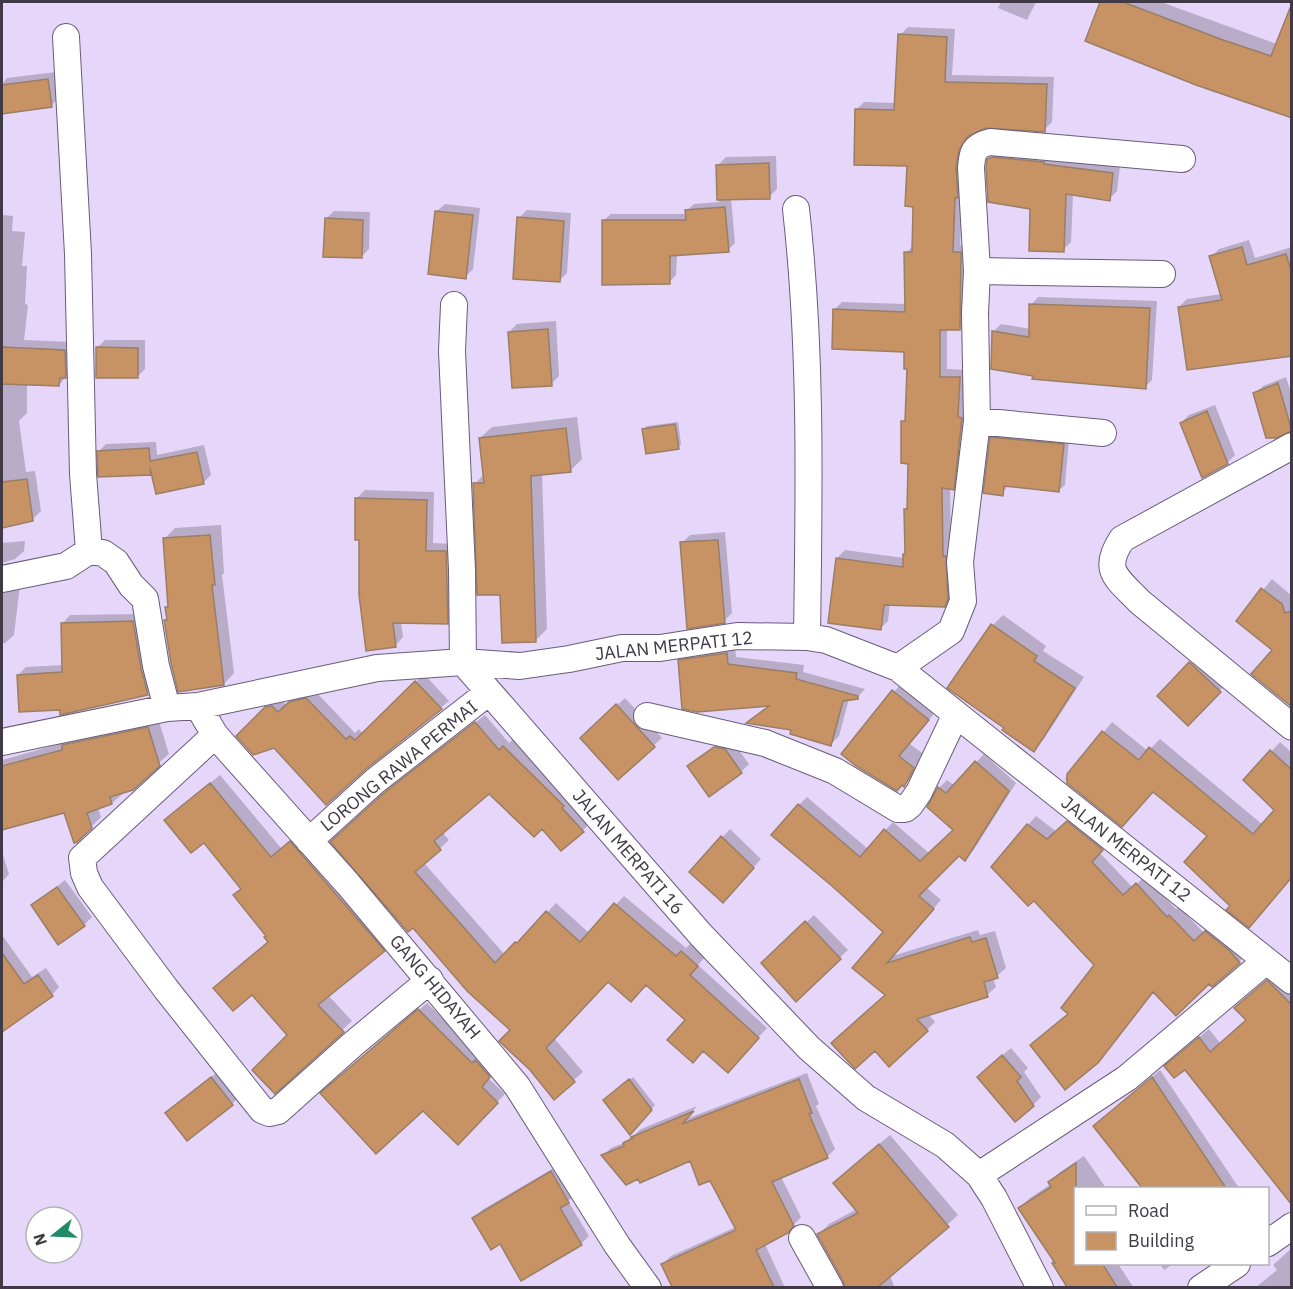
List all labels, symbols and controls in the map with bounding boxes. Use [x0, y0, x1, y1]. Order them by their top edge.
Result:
street label: JALAN MERPATI 12 [594, 626, 754, 665]
street label: LORONG RAWA PERMAI [315, 695, 482, 836]
street label: JALAN MERPATI 16 [568, 784, 689, 919]
street label: JALAN MERPATI 12 [1057, 791, 1196, 907]
street label: GANG HIDAYAH [385, 930, 486, 1044]
legend [1074, 1187, 1269, 1265]
text: Road [1128, 1199, 1169, 1222]
north arrow [24, 1205, 84, 1265]
text: Building [1128, 1229, 1195, 1252]
text: N [28, 1231, 51, 1248]

